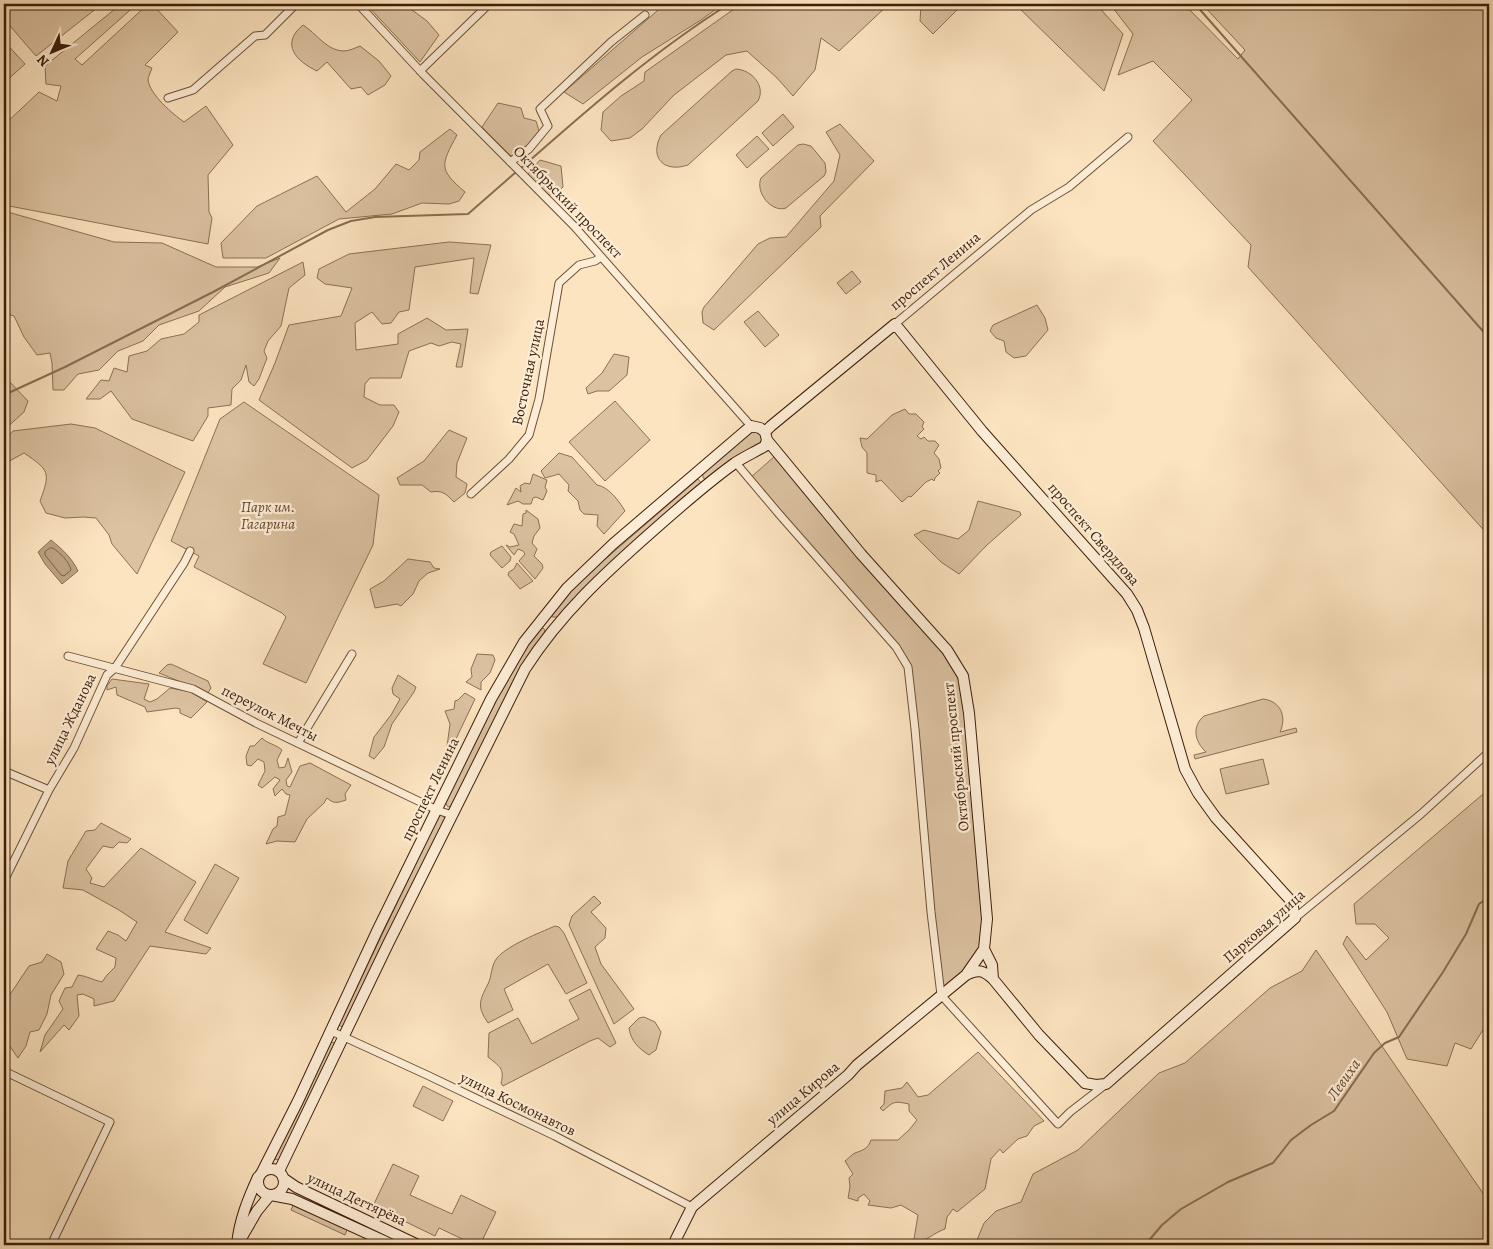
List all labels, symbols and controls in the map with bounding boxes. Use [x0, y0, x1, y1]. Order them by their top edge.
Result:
north arrow [28, 28, 78, 78]
text: N [33, 50, 53, 71]
street label: Октябрьский проспект [509, 141, 627, 263]
street label: проспект Ленина [885, 227, 985, 315]
street label: Восточная улица [507, 317, 549, 427]
street label: проспект Свердлова [1044, 478, 1144, 590]
park label: Парк им. Гагарина [241, 497, 295, 534]
street label: улица Жданова [39, 670, 101, 769]
street label: переулок Мечты [218, 680, 322, 746]
street label: Октябрьский проспект [938, 681, 974, 832]
street label: проспект Ленина [396, 734, 464, 844]
street label: Парковая улица [1219, 885, 1309, 967]
water label: Левиха [1321, 1055, 1366, 1105]
street label: улица Кирова [762, 1057, 844, 1130]
street label: улица Космонавтов [456, 1067, 579, 1141]
street label: улица Дегтярёва [304, 1167, 410, 1231]

